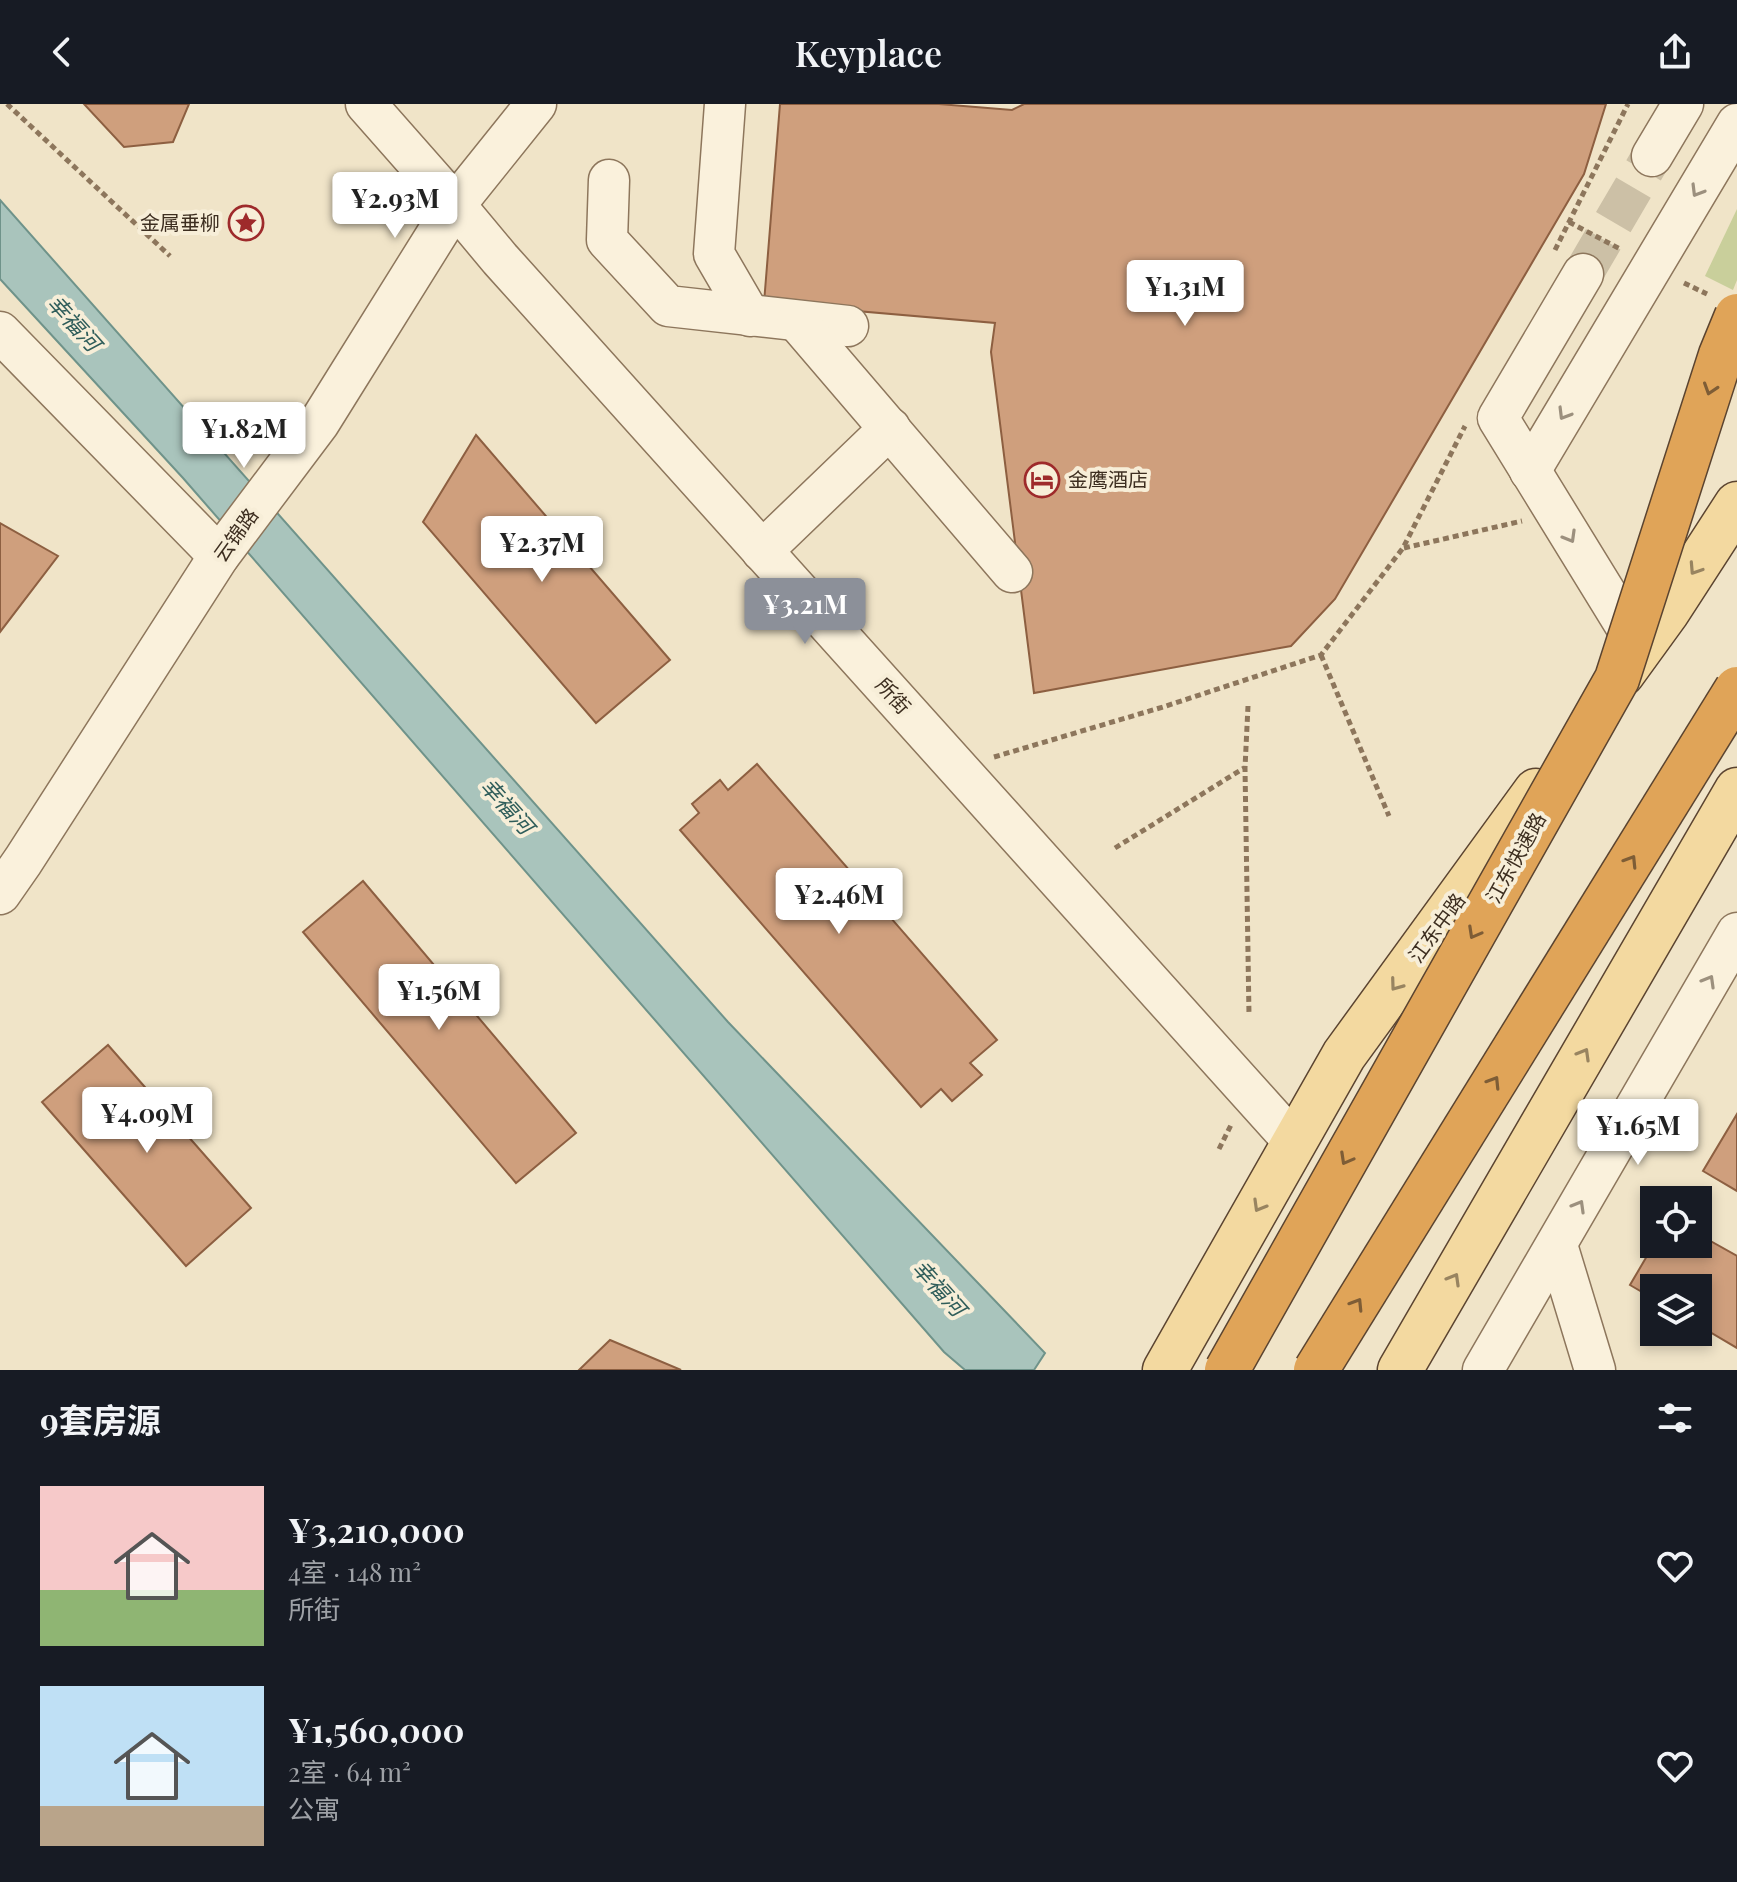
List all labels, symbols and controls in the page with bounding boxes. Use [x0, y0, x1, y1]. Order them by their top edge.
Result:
text: Keyplace [795, 28, 942, 76]
icon: back [40, 30, 84, 74]
icon: share [1653, 30, 1697, 74]
pin: ¥2.93M [330, 172, 460, 240]
text: ¥2.93M [350, 180, 440, 215]
one-way arrow [1691, 182, 1707, 197]
place icon: 金属垂柳 [227, 204, 265, 242]
place label: 金属垂柳 [140, 208, 220, 235]
pin: ¥1.31M [1120, 260, 1250, 328]
text: ¥1.31M [1145, 268, 1225, 303]
water label: 幸福河 [42, 288, 111, 360]
one-way arrow [1703, 382, 1719, 396]
pin: ¥1.82M [179, 402, 309, 470]
one-way arrow [1558, 405, 1574, 420]
text: ¥1.82M [201, 410, 287, 445]
hotel icon: 金鹰酒店 [1023, 461, 1061, 499]
place label: 金鹰酒店 [1068, 465, 1148, 492]
street label: 云锦路 [206, 502, 263, 566]
pin: ¥2.37M [477, 516, 607, 584]
text: ¥2.37M [499, 524, 585, 559]
one-way arrow [1560, 529, 1576, 543]
one-way arrow [1689, 561, 1704, 575]
pin: ¥3.21M [740, 578, 870, 646]
text: ¥3.21M [763, 586, 848, 621]
street label: 所街 [871, 671, 918, 719]
water label: 幸福河 [475, 771, 544, 843]
street label: 江东快速路 [1479, 807, 1551, 908]
one-way arrow [1621, 855, 1636, 870]
pin: ¥2.46M [774, 868, 904, 936]
text: ¥2.46M [794, 876, 884, 911]
street label: 江东中路 [1401, 887, 1470, 967]
one-way arrow [1468, 924, 1484, 939]
pin: ¥1.56M [374, 964, 504, 1032]
text: ¥1.56M [397, 972, 481, 1007]
one-way arrow [1699, 975, 1715, 990]
one-way arrow [1391, 976, 1405, 991]
one-way arrow [1574, 1048, 1590, 1062]
one-way arrow [1484, 1077, 1499, 1091]
pin: ¥4.09M [82, 1087, 212, 1155]
text: ¥4.09M [100, 1095, 194, 1130]
pin: ¥1.65M [1573, 1099, 1703, 1167]
text: ¥1.65M [1595, 1107, 1681, 1142]
one-way arrow [1340, 1151, 1356, 1165]
map controls [1640, 1186, 1712, 1346]
button: locate [1640, 1186, 1712, 1258]
one-way arrow [1253, 1197, 1269, 1211]
one-way arrow [1569, 1200, 1585, 1215]
water label: 幸福河 [907, 1253, 976, 1325]
one-way arrow [1444, 1273, 1460, 1287]
button: layers [1640, 1274, 1712, 1346]
one-way arrow [1348, 1298, 1363, 1313]
text: 9套房源 [40, 1396, 161, 1442]
icon: filters [1653, 1396, 1697, 1440]
text: ¥3,210,000 [288, 1506, 465, 1552]
icon: home [104, 1518, 200, 1614]
icon: heart [1653, 1544, 1697, 1588]
text: 4室 · 148 m² [288, 1554, 421, 1589]
text: 所街 [288, 1591, 340, 1626]
text: ¥1,560,000 [288, 1706, 464, 1752]
icon: home [104, 1718, 200, 1814]
icon: heart [1653, 1744, 1697, 1788]
text: 2室 · 64 m² [288, 1754, 411, 1789]
text: 公寓 [288, 1791, 340, 1826]

